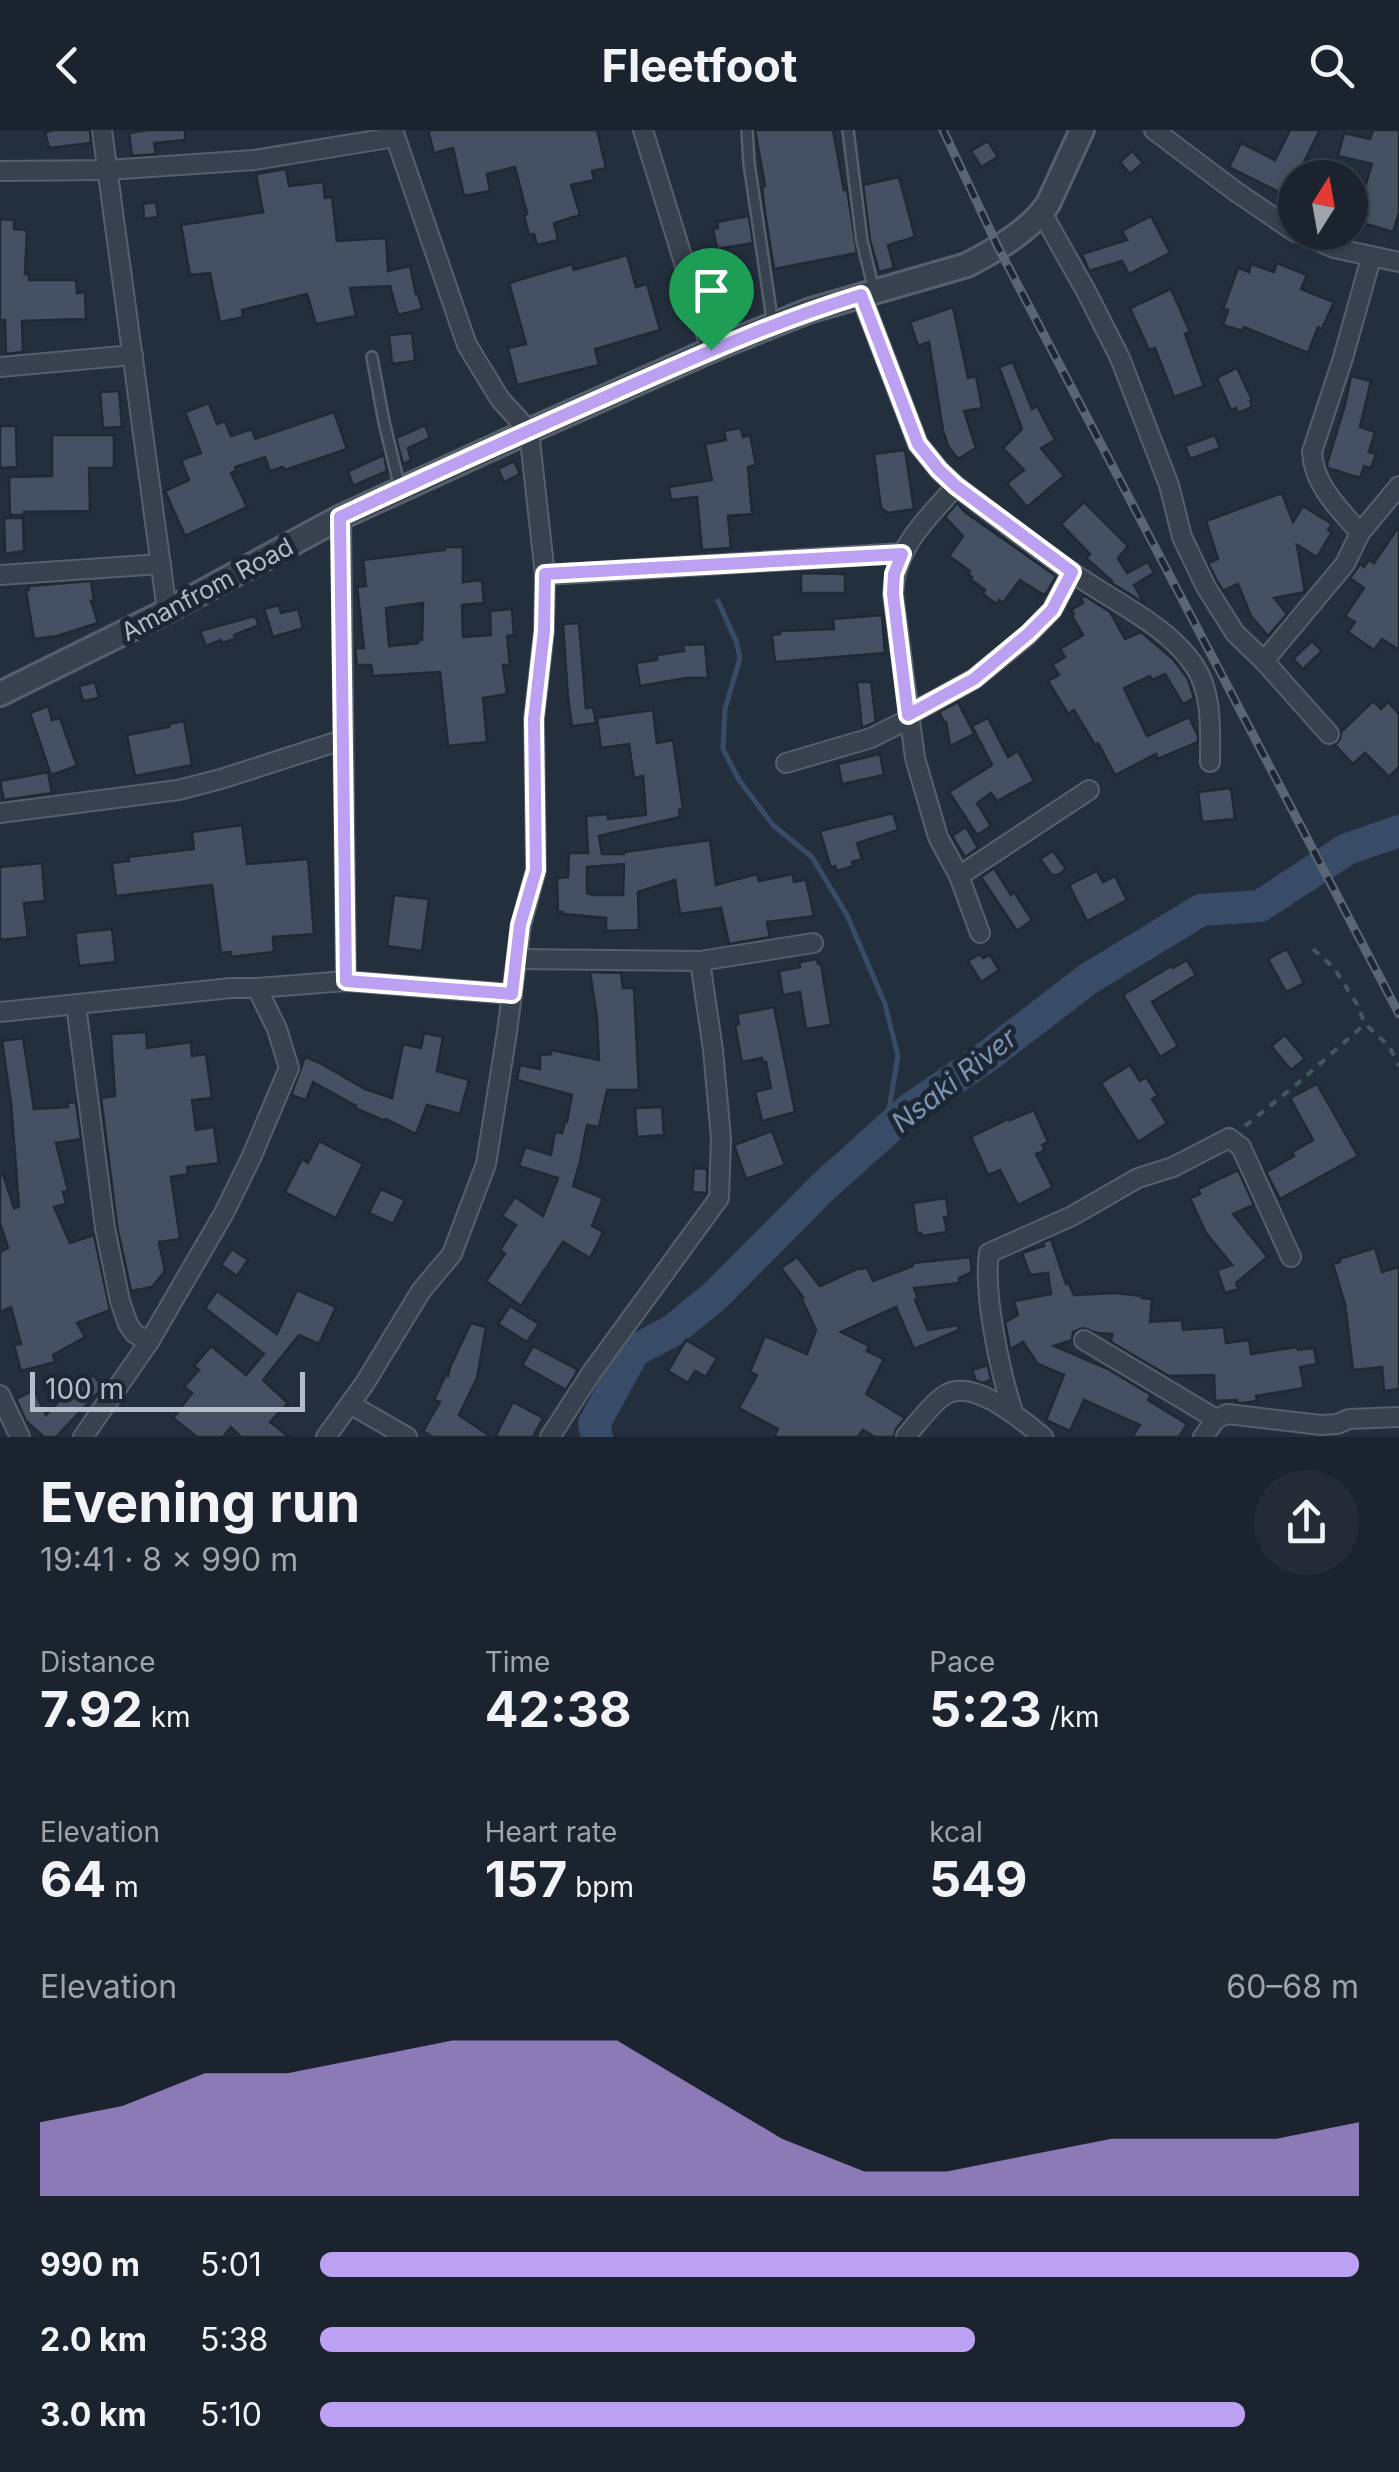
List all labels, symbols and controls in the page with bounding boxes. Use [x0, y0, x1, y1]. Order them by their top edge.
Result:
icon: back [40, 38, 95, 93]
text: Fleetfoot [602, 38, 797, 93]
icon: search [1304, 38, 1359, 93]
north arrow [1278, 160, 1368, 250]
map controls [1278, 160, 1368, 250]
pin [669, 248, 754, 351]
icon: arrive [684, 263, 739, 318]
street label: Amanfrom Road [116, 531, 298, 647]
water label: Nsaki River [885, 1020, 1025, 1140]
scale bar [30, 1367, 305, 1412]
text: 100 m [45, 1372, 124, 1406]
text: Evening run [40, 1469, 360, 1535]
button: share [1254, 1470, 1359, 1575]
text: 19:41 · 8 × 990 m [40, 1540, 298, 1579]
text: Distance [40, 1645, 156, 1679]
text: Time [485, 1645, 550, 1679]
text: Pace [929, 1645, 995, 1679]
text: 7.92 [40, 1679, 143, 1739]
text: 42:38 [485, 1679, 631, 1739]
text: 5:23 [929, 1679, 1042, 1739]
text: km [143, 1700, 191, 1734]
text: /km [1042, 1700, 1100, 1734]
text: Elevation [40, 1815, 160, 1849]
text: Heart rate [485, 1815, 617, 1849]
text: kcal [929, 1815, 983, 1849]
text: 64 [40, 1849, 106, 1909]
text: 157 [485, 1849, 567, 1909]
text: 549 [929, 1849, 1028, 1909]
text: m [106, 1870, 139, 1904]
text: bpm [567, 1870, 634, 1904]
text: Elevation [40, 1967, 177, 2006]
text: 60–68 m [1226, 1967, 1359, 2006]
text: 990 m [40, 2245, 140, 2284]
text: 5:01 [200, 2245, 262, 2284]
text: 2.0 km [40, 2320, 147, 2359]
text: 5:38 [200, 2320, 268, 2359]
text: 3.0 km [40, 2395, 147, 2434]
text: 5:10 [200, 2395, 262, 2434]

